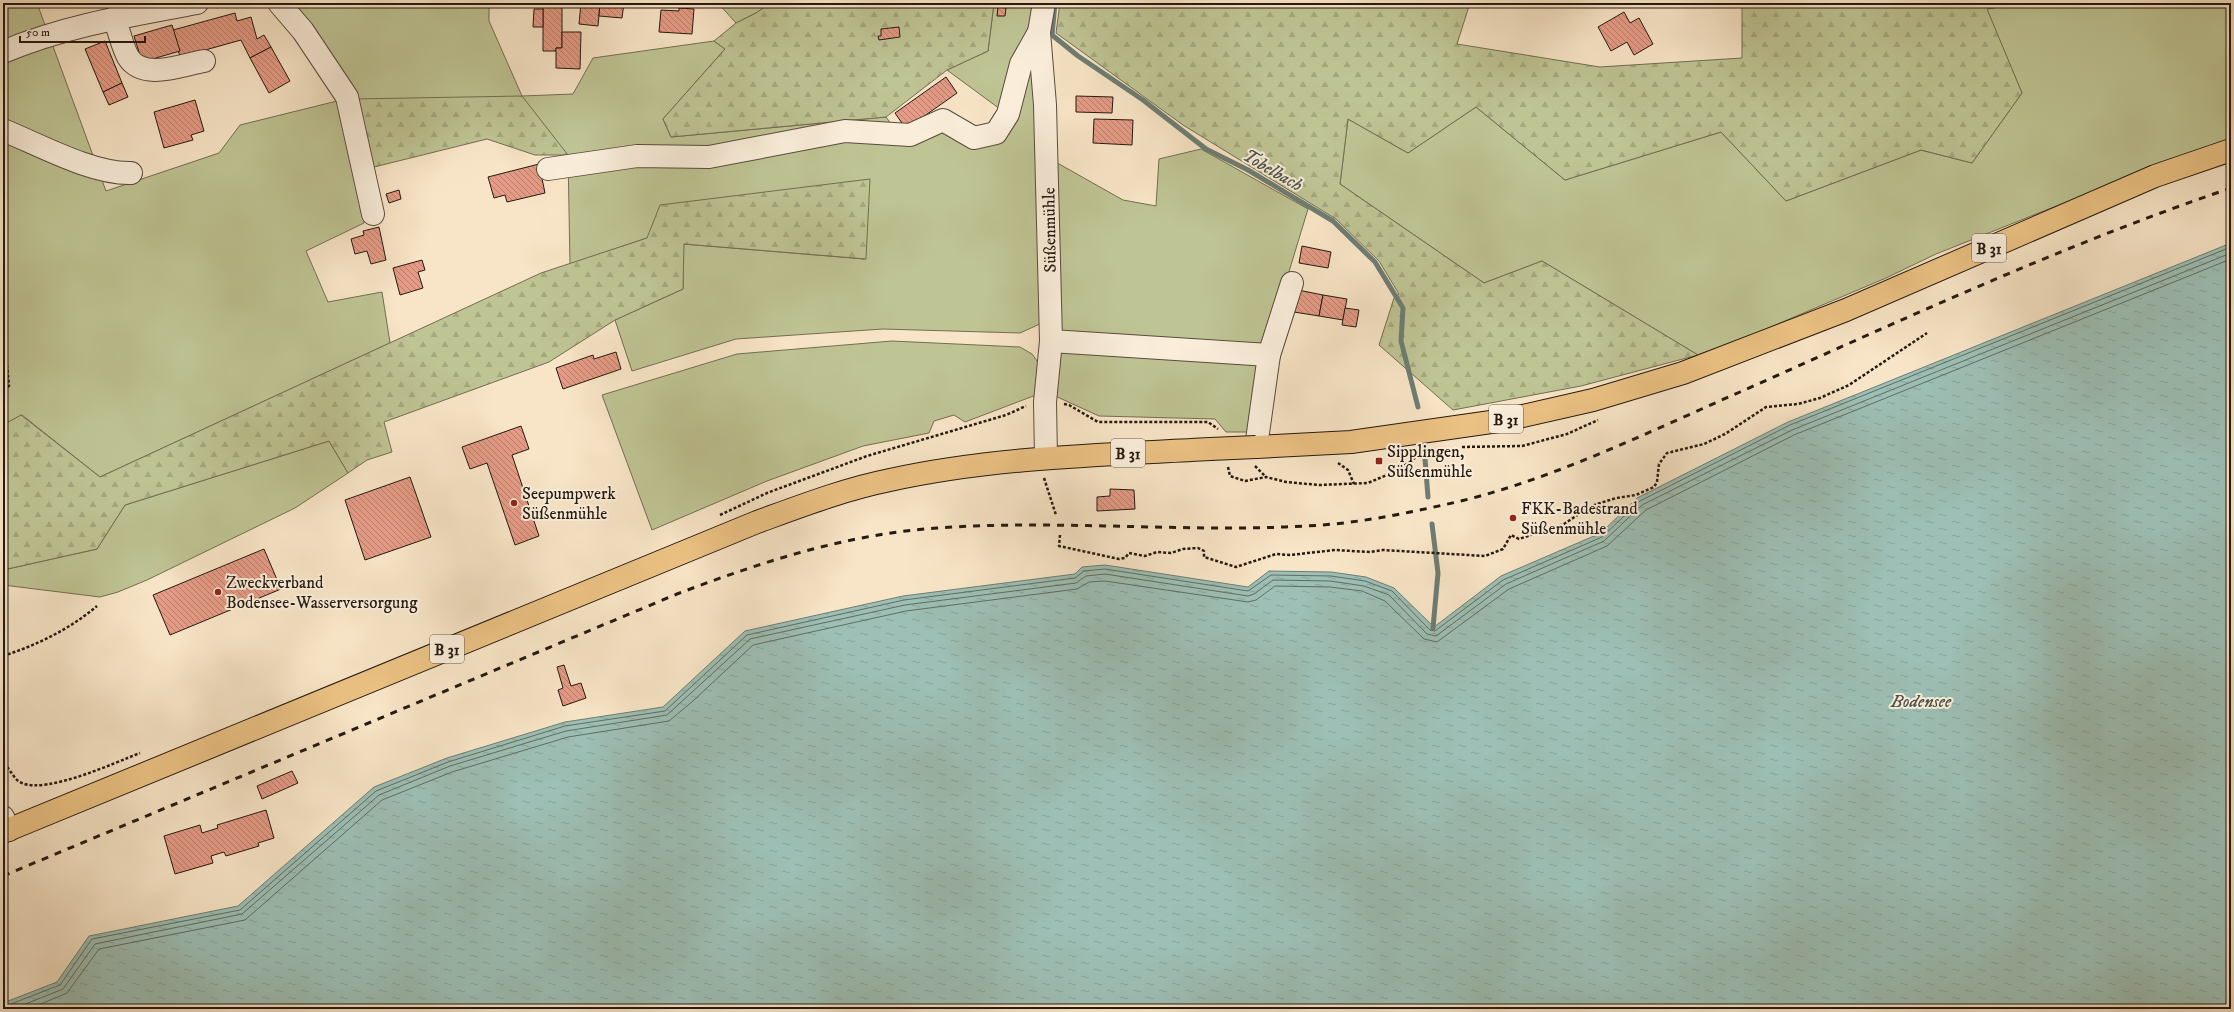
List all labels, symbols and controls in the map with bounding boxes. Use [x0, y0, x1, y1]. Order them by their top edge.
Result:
scale bar [20, 18, 145, 44]
text: 50 m [26, 25, 50, 40]
water label: Tobelbach [1239, 145, 1306, 197]
street label: Süßenmühle [1038, 187, 1062, 273]
road number: B 31 [1972, 234, 2006, 262]
road number: B 31 [1489, 405, 1523, 433]
road number: B 31 [1111, 439, 1145, 467]
place label: Sipplingen, Süßenmühle [1387, 441, 1472, 483]
marker: Sipplingen, Süßenmühle [1374, 456, 1384, 466]
place label: Seepumpwerk Süßenmühle [522, 483, 616, 525]
marker: Seepumpwerk Süßenmühle [509, 498, 519, 508]
place label: FKK-Badestrand Süßenmühle [1521, 498, 1638, 540]
marker: FKK-Badestrand Süßenmühle [1508, 513, 1518, 523]
place label: Zweckverband Bodensee-Wasserversorgung [226, 572, 418, 614]
marker: Zweckverband Bodensee-Wasserversorgung [213, 587, 223, 597]
road number: B 31 [430, 635, 464, 663]
water label: Bodensee [1890, 691, 1952, 713]

